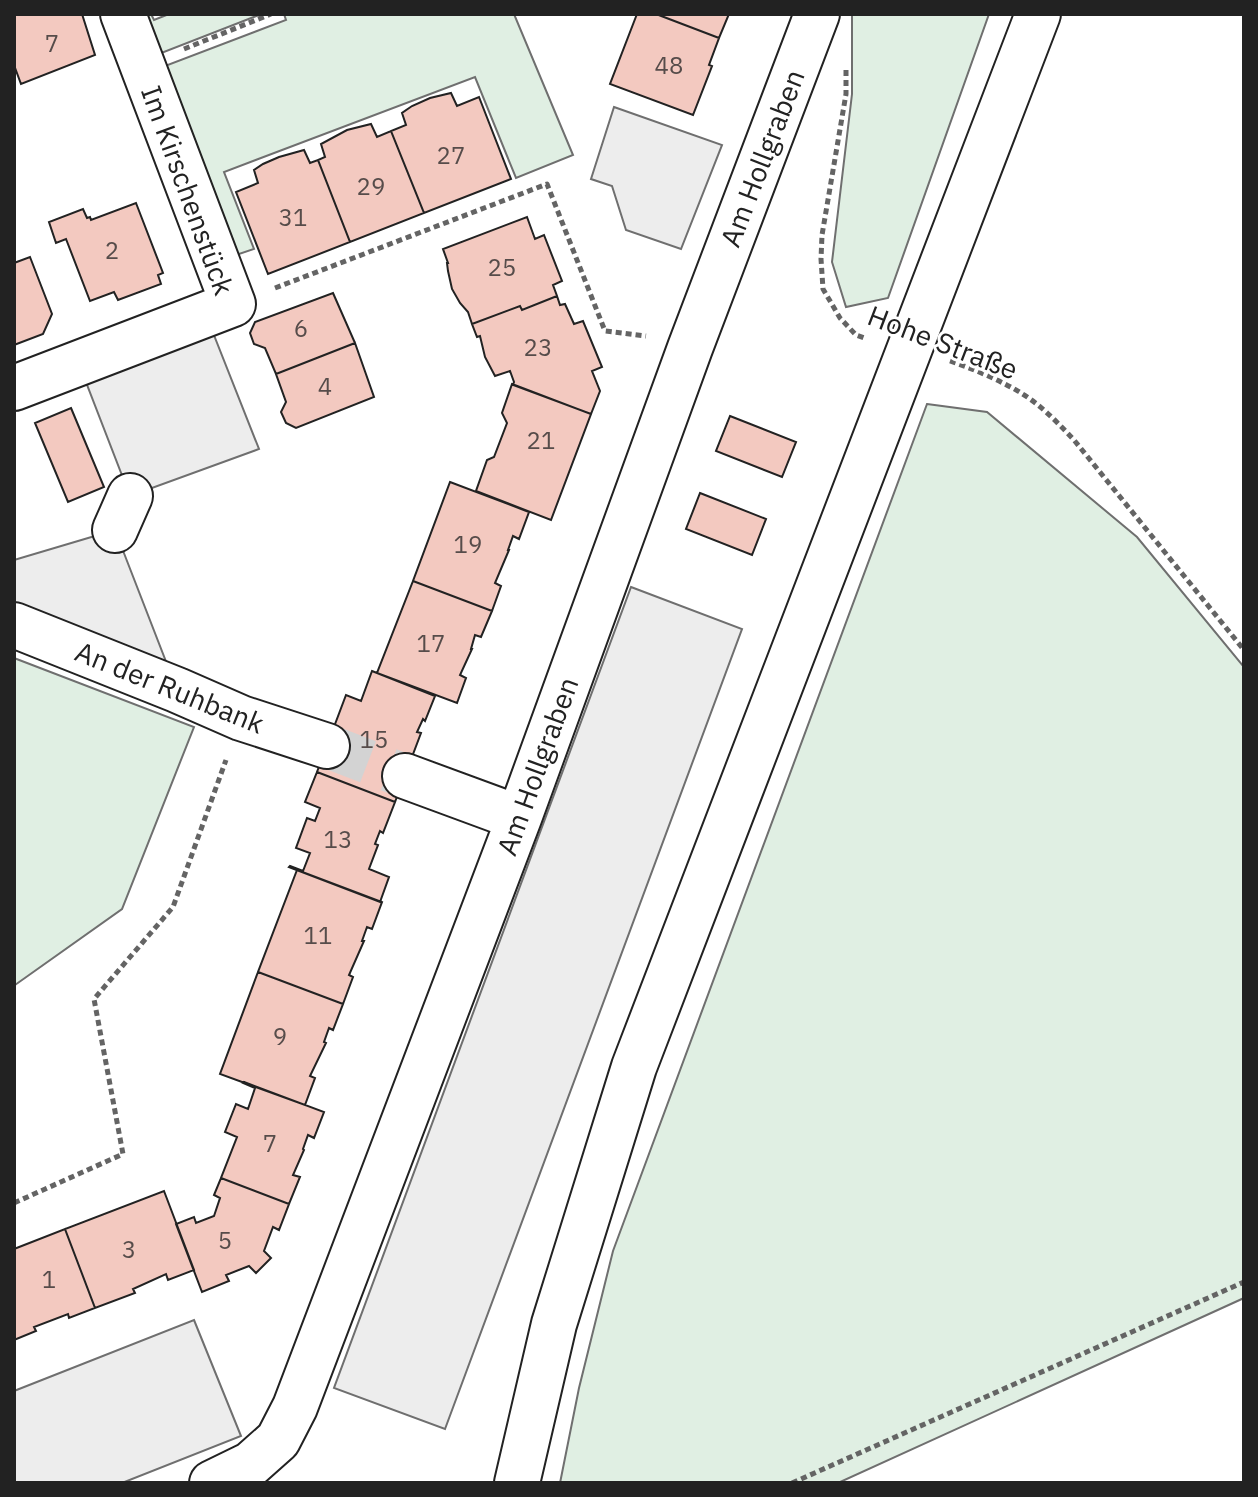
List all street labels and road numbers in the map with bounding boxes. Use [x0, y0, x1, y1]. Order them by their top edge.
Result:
street label: Am Hollgraben [711, 64, 813, 252]
street label: Im Kirschenstück [133, 80, 243, 300]
street label: Hohe Straße [863, 296, 1023, 388]
street label: An der Ruhbank [70, 632, 270, 742]
street label: Am Hollgraben [488, 672, 586, 860]

